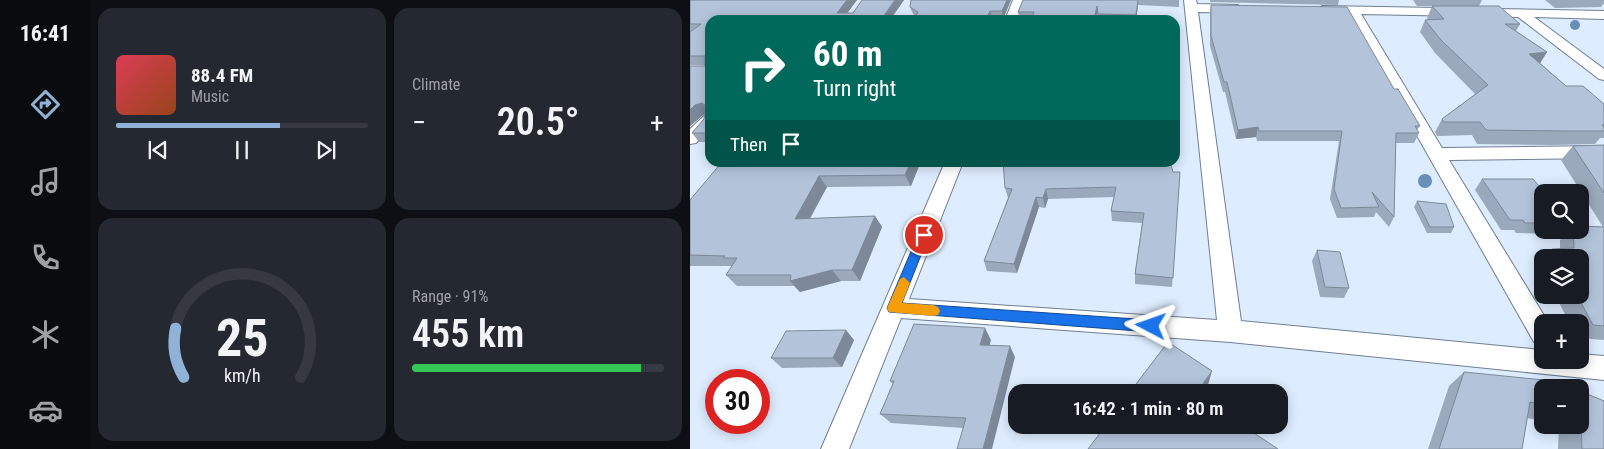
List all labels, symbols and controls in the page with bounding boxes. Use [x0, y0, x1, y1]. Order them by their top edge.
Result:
text: 16:41 [20, 21, 70, 46]
text: 60 m [813, 34, 882, 75]
icon: right [730, 35, 795, 100]
text: 88.4 FM [191, 64, 253, 87]
text: Climate [412, 75, 460, 94]
text: Turn right [813, 76, 896, 101]
icon: directions [28, 87, 63, 122]
text: Music [191, 87, 229, 106]
text: 20.5° [497, 100, 579, 144]
text: − [412, 106, 426, 139]
text: + [650, 106, 664, 139]
icon: arrive [777, 130, 805, 158]
text: Then [730, 133, 767, 156]
icon: previous [144, 136, 172, 164]
icon: pause [228, 136, 256, 164]
icon: next [312, 136, 340, 164]
icon: music [28, 164, 63, 199]
map controls [1534, 184, 1589, 434]
button: search [1534, 184, 1589, 239]
pin [903, 214, 945, 256]
icon: arrive [910, 221, 938, 249]
icon: phone [28, 240, 63, 275]
button: layers [1534, 249, 1589, 304]
text: Range · 91% [412, 287, 488, 306]
position arrow [1124, 299, 1176, 351]
text: 25 [216, 308, 268, 369]
text: 455 km [412, 312, 524, 356]
button: + [1534, 314, 1589, 369]
icon: climate [28, 317, 63, 352]
text: km/h [224, 365, 260, 386]
speed limit sign: 30 [705, 369, 770, 434]
button: − [1534, 379, 1589, 434]
icon: car [28, 393, 63, 428]
text: 16:42 · 1 min · 80 m [1073, 397, 1223, 420]

